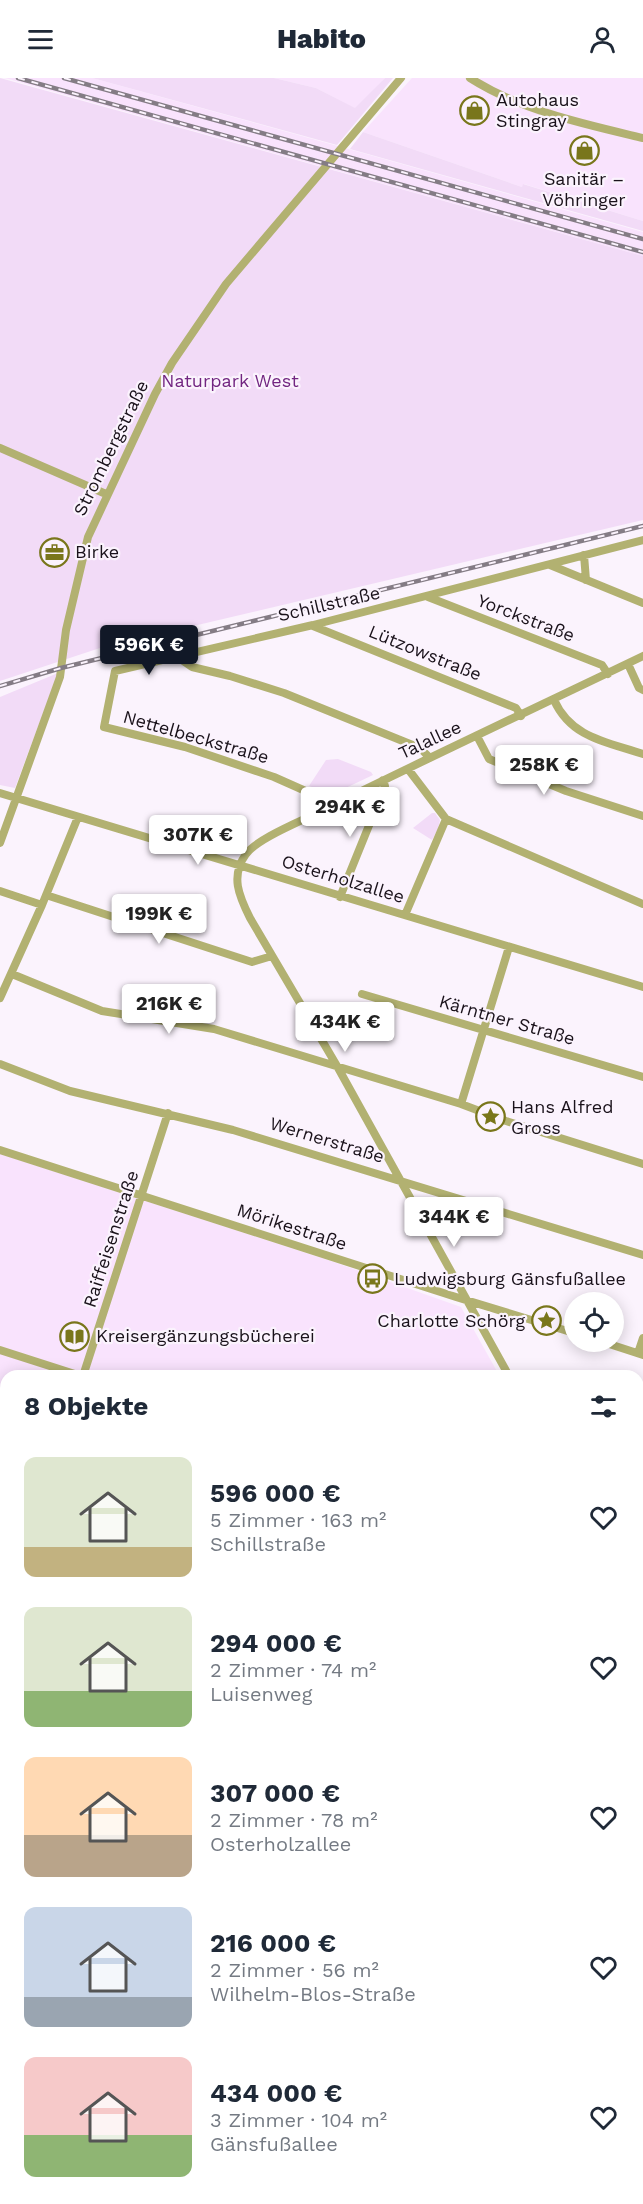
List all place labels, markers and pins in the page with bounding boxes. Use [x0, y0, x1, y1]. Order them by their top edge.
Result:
place label: Autohaus Stingray [496, 89, 579, 131]
shop icon: Autohaus Stingray [459, 94, 491, 126]
shop icon: Sanitär – Vöhringer [568, 134, 600, 166]
place label: Sanitär – Vöhringer [542, 168, 626, 210]
office icon: Birke [38, 536, 70, 568]
place label: Birke [75, 541, 119, 562]
pin: 596K € [100, 625, 198, 676]
pin: 258K € [495, 745, 593, 796]
pin: 294K € [301, 787, 399, 838]
pin: 307K € [149, 815, 247, 866]
pin: 199K € [110, 894, 208, 945]
pin: 216K € [120, 984, 218, 1035]
pin: 434K € [296, 1002, 394, 1053]
place label: Hans Alfred Gross [511, 1096, 614, 1138]
place icon: Hans Alfred Gross [474, 1101, 506, 1133]
pin: 344K € [405, 1197, 503, 1248]
bus stop icon: Ludwigsburg Gänsfußallee [357, 1263, 389, 1295]
place label: Ludwigsburg Gänsfußallee [394, 1268, 626, 1289]
place icon: Charlotte Schörg [530, 1305, 562, 1337]
place label: Charlotte Schörg [377, 1310, 525, 1331]
library icon: Kreisergänzungsbücherei [59, 1320, 91, 1352]
place label: Kreisergänzungsbücherei [96, 1325, 315, 1346]

